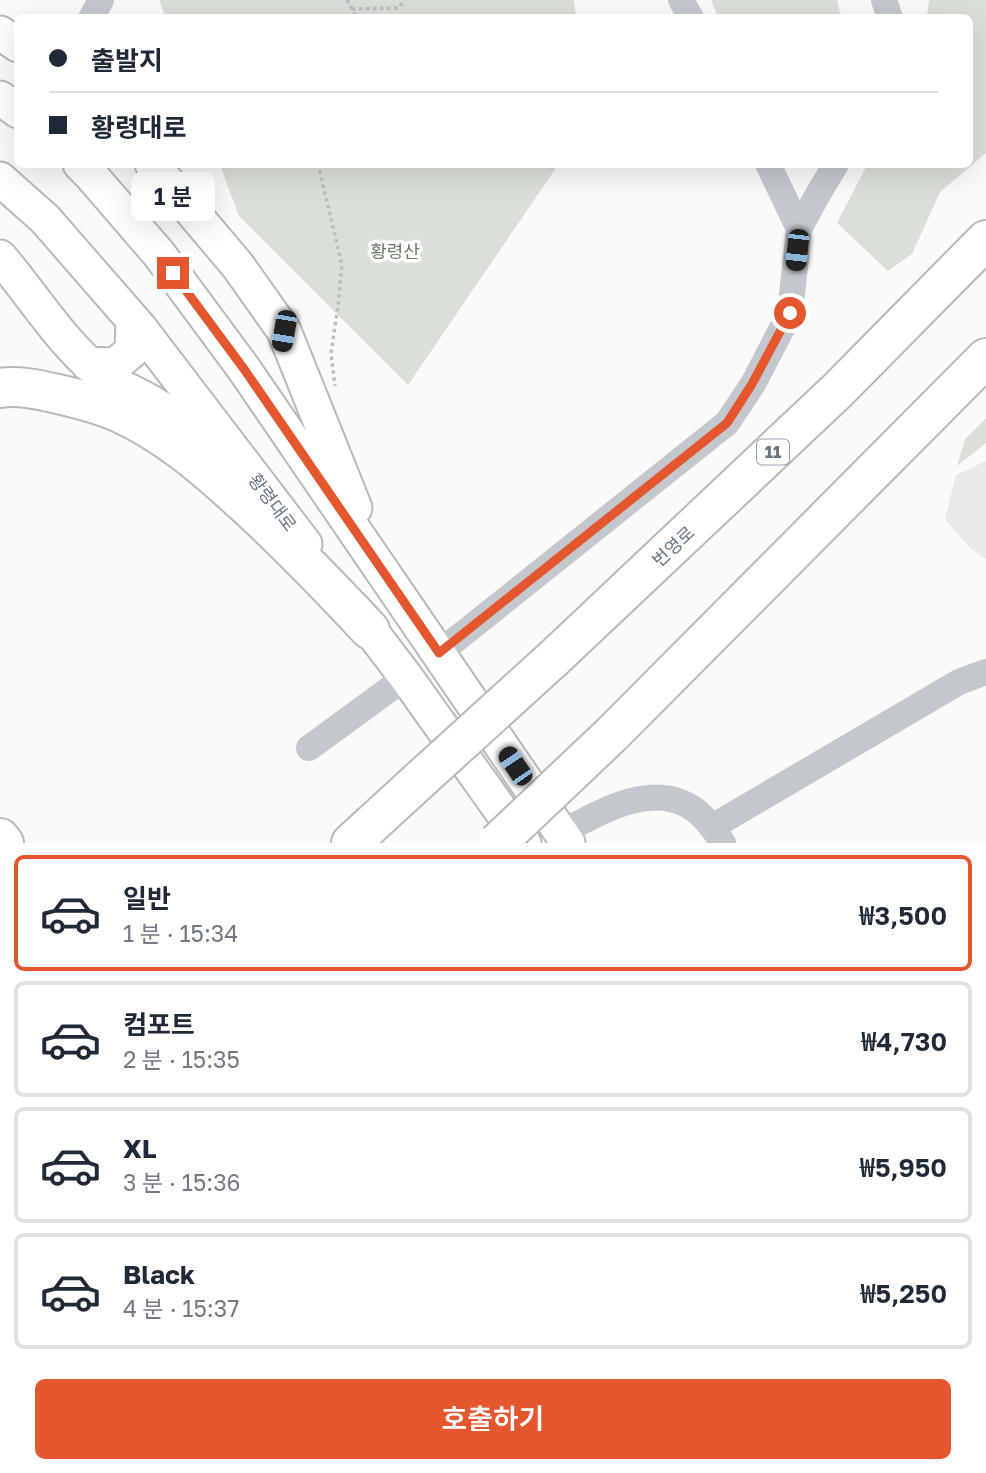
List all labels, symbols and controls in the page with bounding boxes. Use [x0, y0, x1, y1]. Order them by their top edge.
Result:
text: 출발지 [91, 45, 163, 76]
text: 황령대로 [91, 112, 187, 143]
callout: 1 분 [131, 172, 215, 220]
text: 1 분 [154, 182, 192, 210]
car [785, 228, 810, 272]
park label: 황령산 [370, 240, 420, 262]
route end [157, 257, 189, 289]
route start [774, 297, 806, 329]
car [271, 308, 298, 354]
road number: 11 [757, 440, 789, 464]
street label: 황령대로 [244, 469, 302, 535]
street label: 번영로 [647, 521, 699, 571]
car [495, 743, 536, 789]
icon: car [39, 882, 102, 945]
text: 일반 [123, 883, 171, 914]
text: ₩3,500 [859, 900, 947, 931]
text: 1 분 · 15:34 [123, 919, 238, 947]
icon: car [39, 1008, 102, 1071]
text: 컴포트 [123, 1009, 195, 1040]
text: ₩4,730 [861, 1026, 947, 1057]
text: 2 분 · 15:35 [123, 1045, 240, 1073]
text: XL [123, 1133, 157, 1164]
icon: car [39, 1134, 102, 1197]
text: ₩5,950 [860, 1152, 947, 1183]
text: 3 분 · 15:36 [123, 1168, 241, 1196]
text: Black [123, 1259, 195, 1290]
icon: car [39, 1260, 102, 1323]
text: ₩5,250 [861, 1278, 947, 1309]
text: 4 분 · 15:37 [123, 1294, 239, 1322]
button: 호출하기 [35, 1379, 951, 1459]

